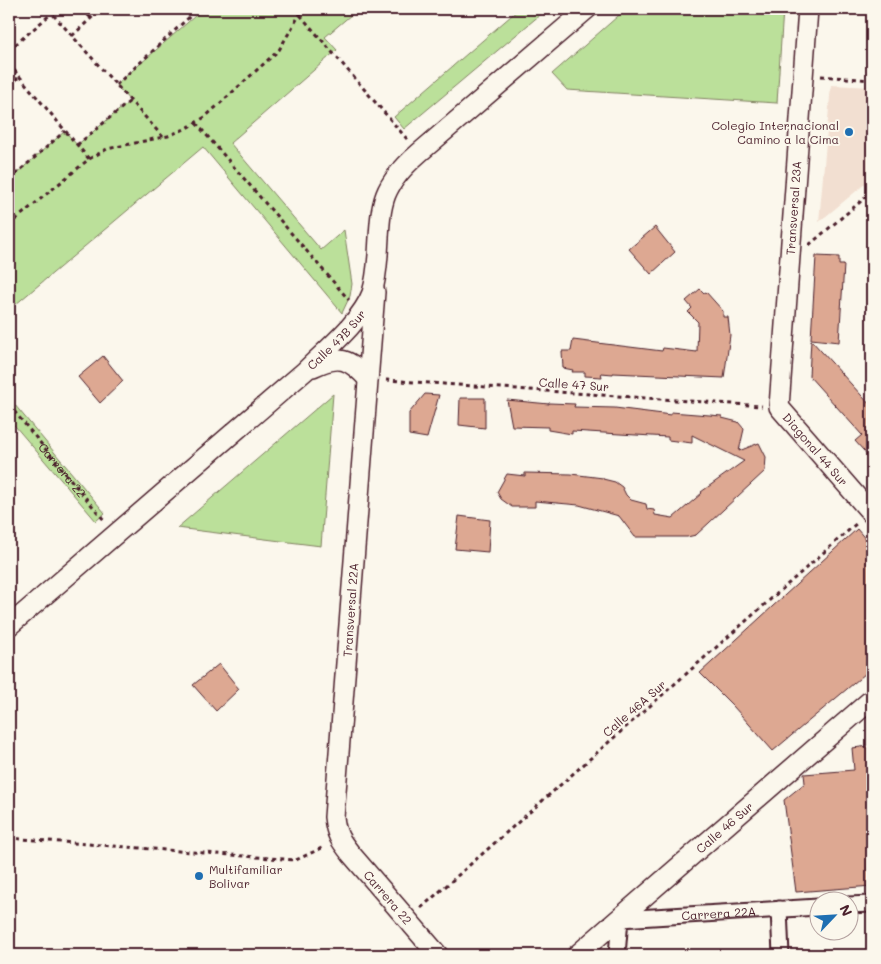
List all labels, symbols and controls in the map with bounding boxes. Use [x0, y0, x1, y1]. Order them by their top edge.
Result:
place label: Colegio Internacional Camino a la Cima [712, 117, 839, 147]
marker: Colegio Internacional Camino a la Cima [843, 126, 855, 138]
street label: Transversal 23A [782, 160, 804, 256]
street label: Calle 47B Sur [303, 306, 369, 373]
street label: Calle 47 Sur [538, 374, 610, 394]
street label: Diagonal 44 Sur [780, 409, 852, 489]
street label: Carrera 22 [35, 439, 90, 500]
street label: Transversal 22A [339, 562, 361, 658]
street label: Calle 46A Sur [599, 676, 669, 740]
street label: Calle 46 Sur [692, 798, 756, 856]
place label: Multifamiliar Bolivar [209, 861, 283, 891]
street label: Carrera 22 [360, 867, 416, 927]
marker: Multifamiliar Bolivar [193, 870, 205, 882]
north arrow [808, 892, 858, 942]
text: N [835, 901, 857, 919]
street label: Carrera 22A [681, 903, 756, 923]

